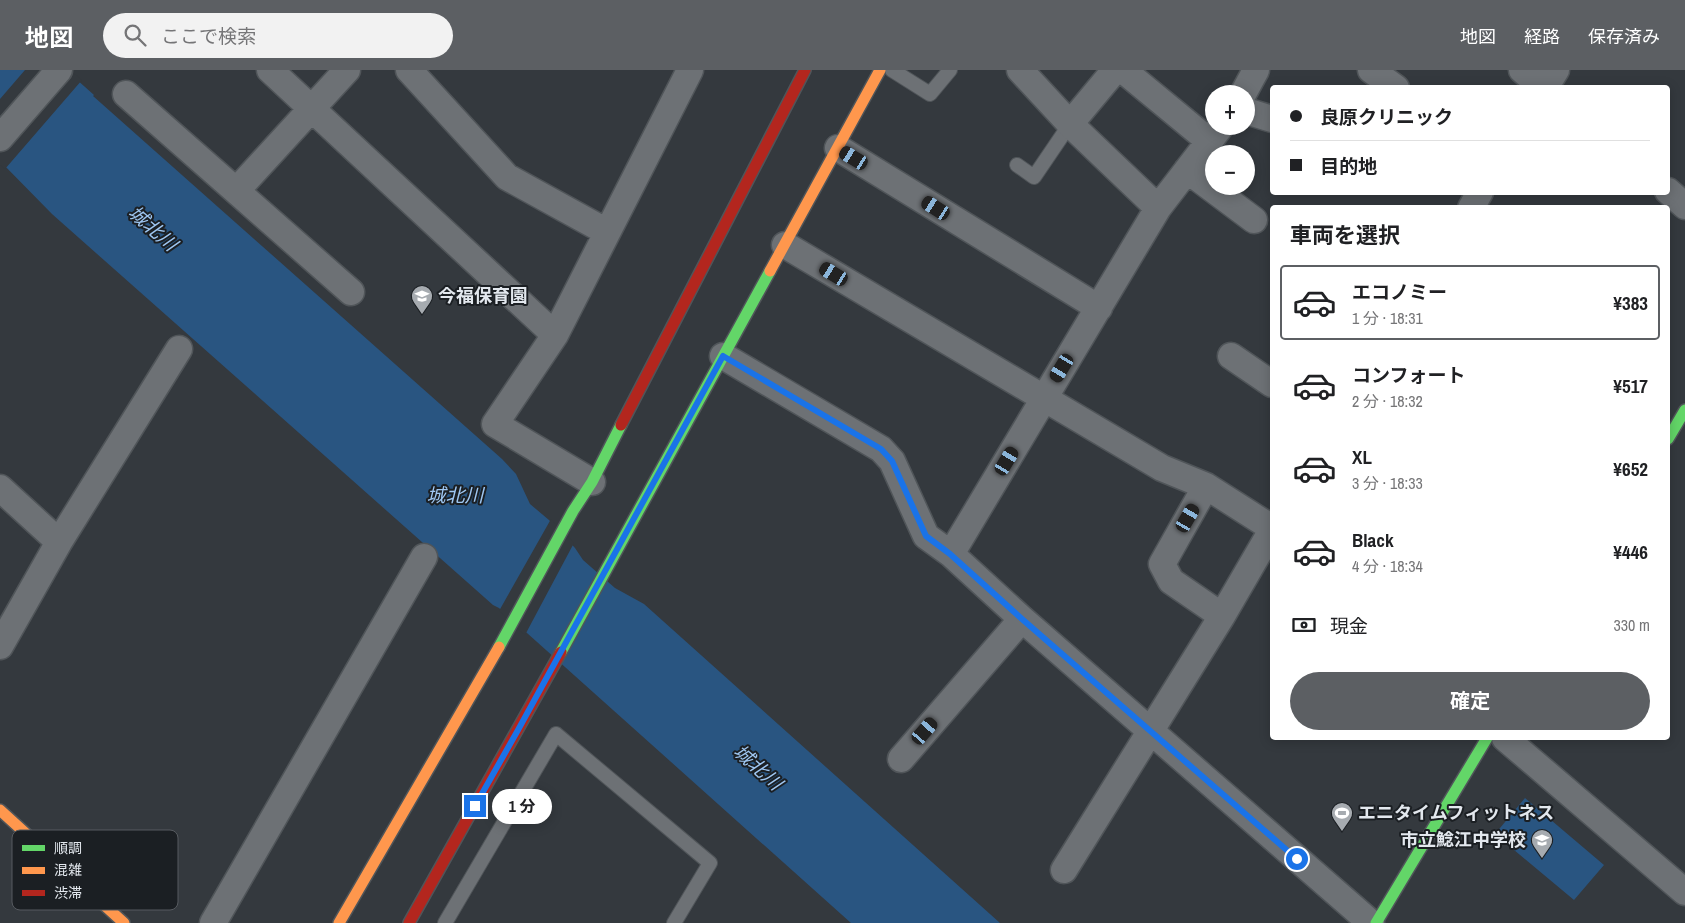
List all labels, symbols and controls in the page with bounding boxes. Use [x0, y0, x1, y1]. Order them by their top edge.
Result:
search box [103, 13, 453, 58]
text: 地図 [25, 21, 73, 53]
icon: search [121, 21, 149, 49]
text: ここで検索 [161, 23, 256, 49]
text: 地図 [1460, 24, 1496, 49]
text: 経路 [1524, 24, 1560, 49]
text: 保存済み [1588, 24, 1660, 49]
map controls [1205, 85, 1255, 195]
button: + [1205, 85, 1255, 135]
text: 良原クリニック [1320, 104, 1453, 130]
car [837, 144, 870, 172]
button: − [1205, 145, 1255, 195]
text: 目的地 [1320, 153, 1377, 179]
car [919, 194, 952, 222]
water label: 城北川 [123, 199, 185, 258]
text: 車両を選択 [1290, 220, 1400, 250]
car [817, 260, 850, 288]
text: エコノミー [1352, 279, 1447, 305]
icon: car [1292, 280, 1337, 325]
place label: 今福保育園 [438, 283, 528, 308]
school or university icon: 今福保育園 [410, 284, 434, 315]
text: ¥383 [1613, 290, 1648, 316]
text: 1 分 · 18:31 [1352, 307, 1423, 329]
car [1047, 351, 1076, 385]
text: コンフォート [1352, 362, 1465, 388]
icon: car [1292, 363, 1337, 408]
text: ¥517 [1613, 373, 1648, 399]
text: 2 分 · 18:32 [1352, 390, 1423, 412]
car [992, 444, 1021, 478]
text: XL [1352, 444, 1372, 470]
icon: car [1292, 446, 1337, 491]
text: ¥652 [1613, 456, 1648, 482]
text: 3 分 · 18:33 [1352, 472, 1423, 494]
water label: 城北川 [426, 482, 485, 508]
car [1174, 501, 1201, 535]
text: Black [1352, 527, 1394, 553]
icon: car [1292, 529, 1337, 574]
text: ¥446 [1613, 539, 1648, 565]
text: 4 分 · 18:34 [1352, 555, 1423, 577]
icon: cash [1290, 611, 1318, 639]
text: 現金 [1330, 613, 1368, 639]
text: 330 m [1614, 614, 1650, 636]
button: 確定 [1290, 672, 1650, 730]
car [909, 715, 940, 747]
water label: 城北川 [728, 738, 789, 797]
callout: 1 分 [492, 788, 552, 824]
route end [464, 795, 486, 817]
text: 1 分 [509, 795, 535, 817]
place label: エニタイムフィットネス [1358, 800, 1554, 825]
sports icon: エニタイムフィットネス [1330, 801, 1354, 832]
place label: 市立鯰江中学校 [1400, 827, 1526, 852]
school or university icon: 市立鯰江中学校 [1530, 828, 1554, 859]
legend [12, 830, 178, 910]
text: 順調 [54, 839, 82, 857]
route start [1286, 848, 1308, 870]
text: 混雑 [54, 861, 82, 879]
text: 渋滞 [54, 884, 82, 902]

